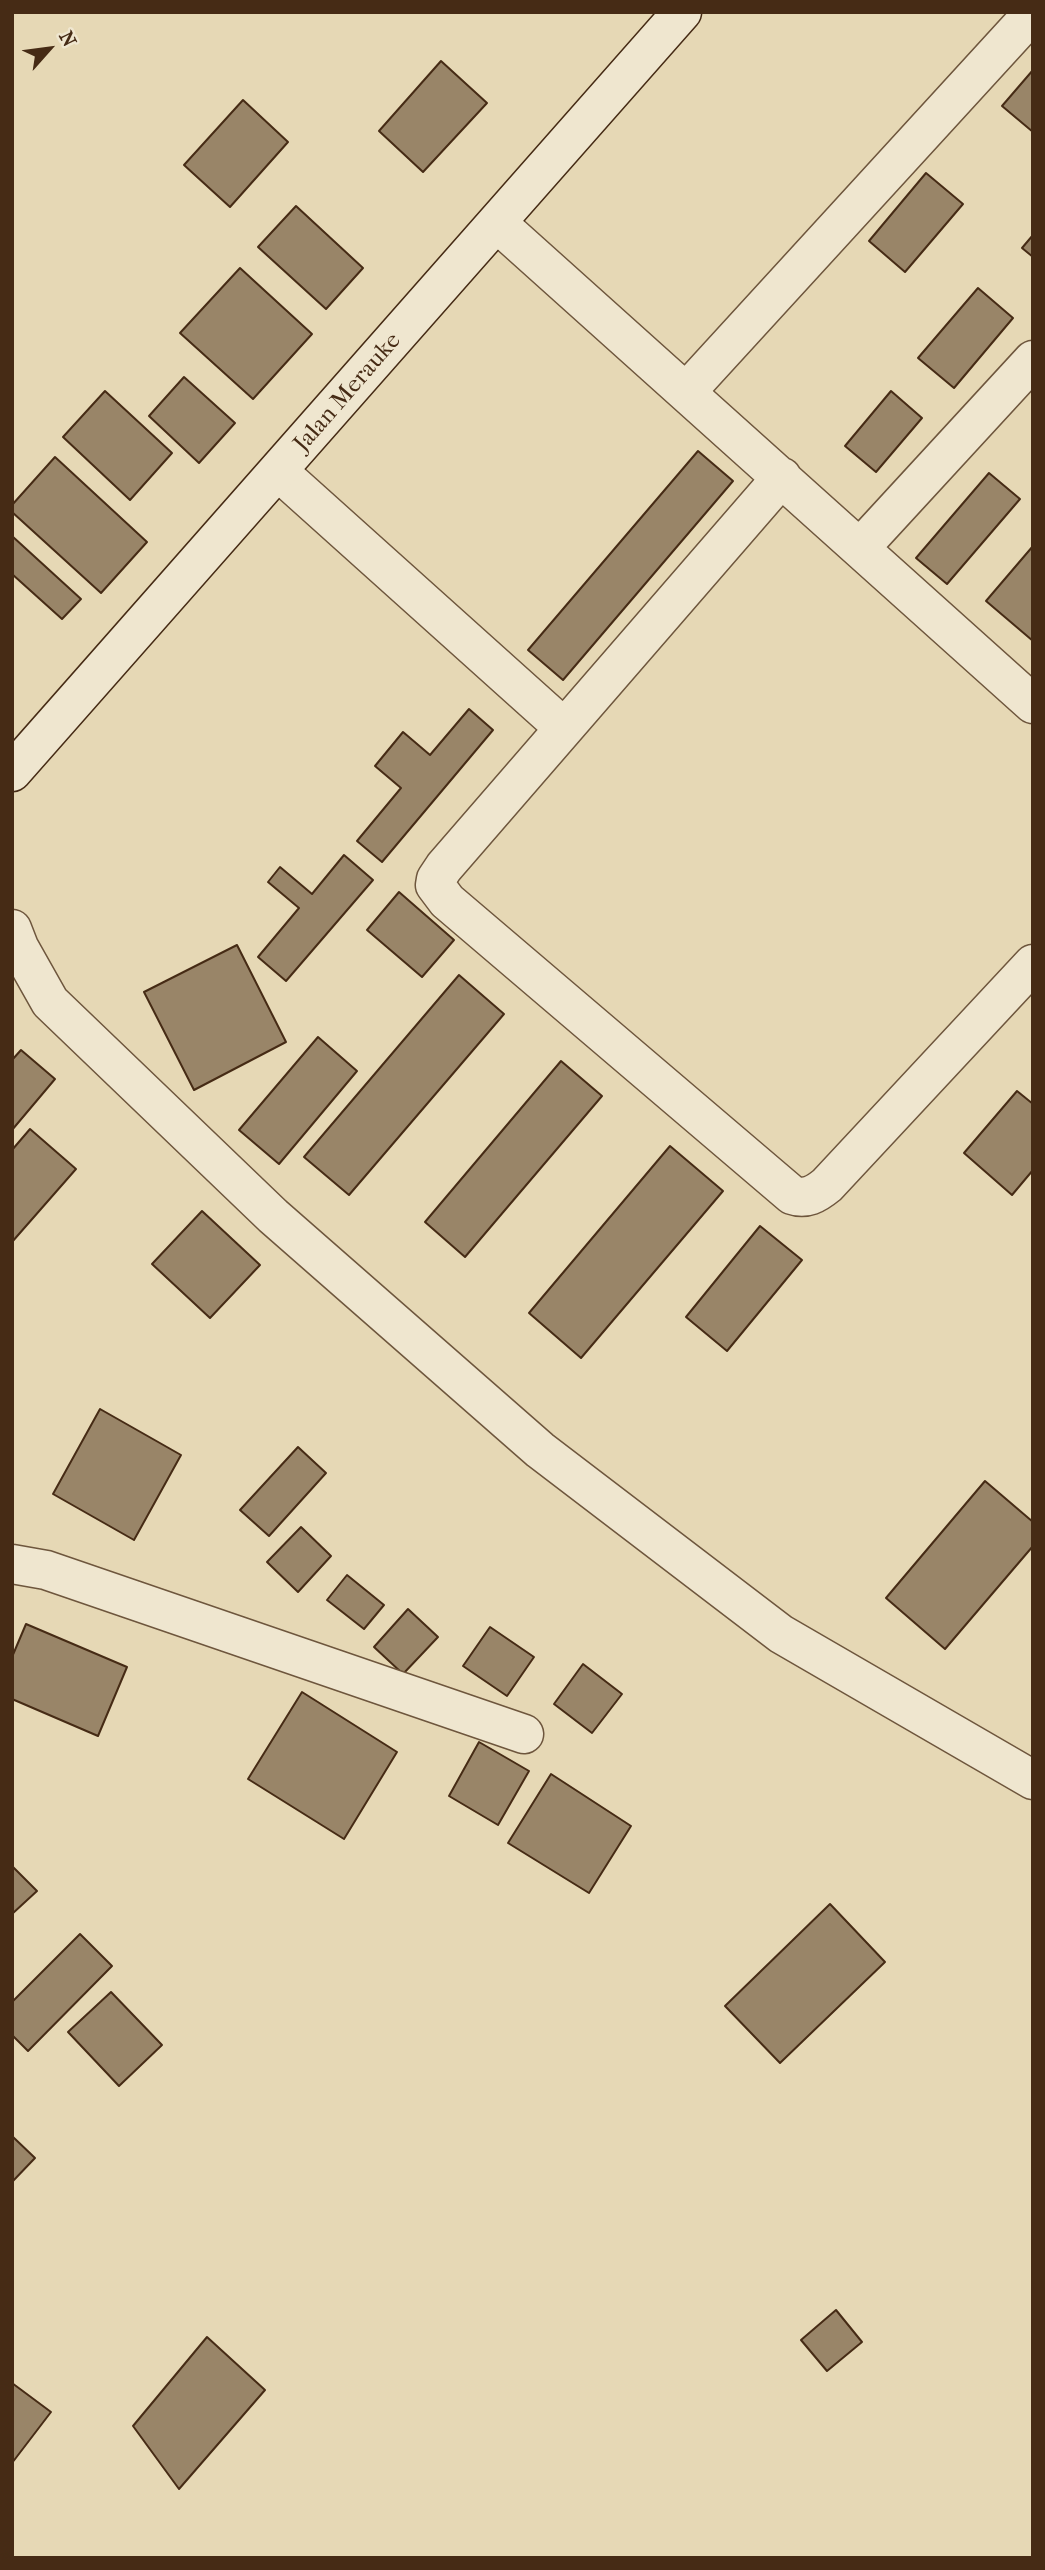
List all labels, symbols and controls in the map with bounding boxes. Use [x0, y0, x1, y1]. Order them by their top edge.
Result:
north arrow [14, 14, 84, 84]
text: N [54, 28, 81, 51]
street label: Jalan Merauke [288, 327, 408, 459]

